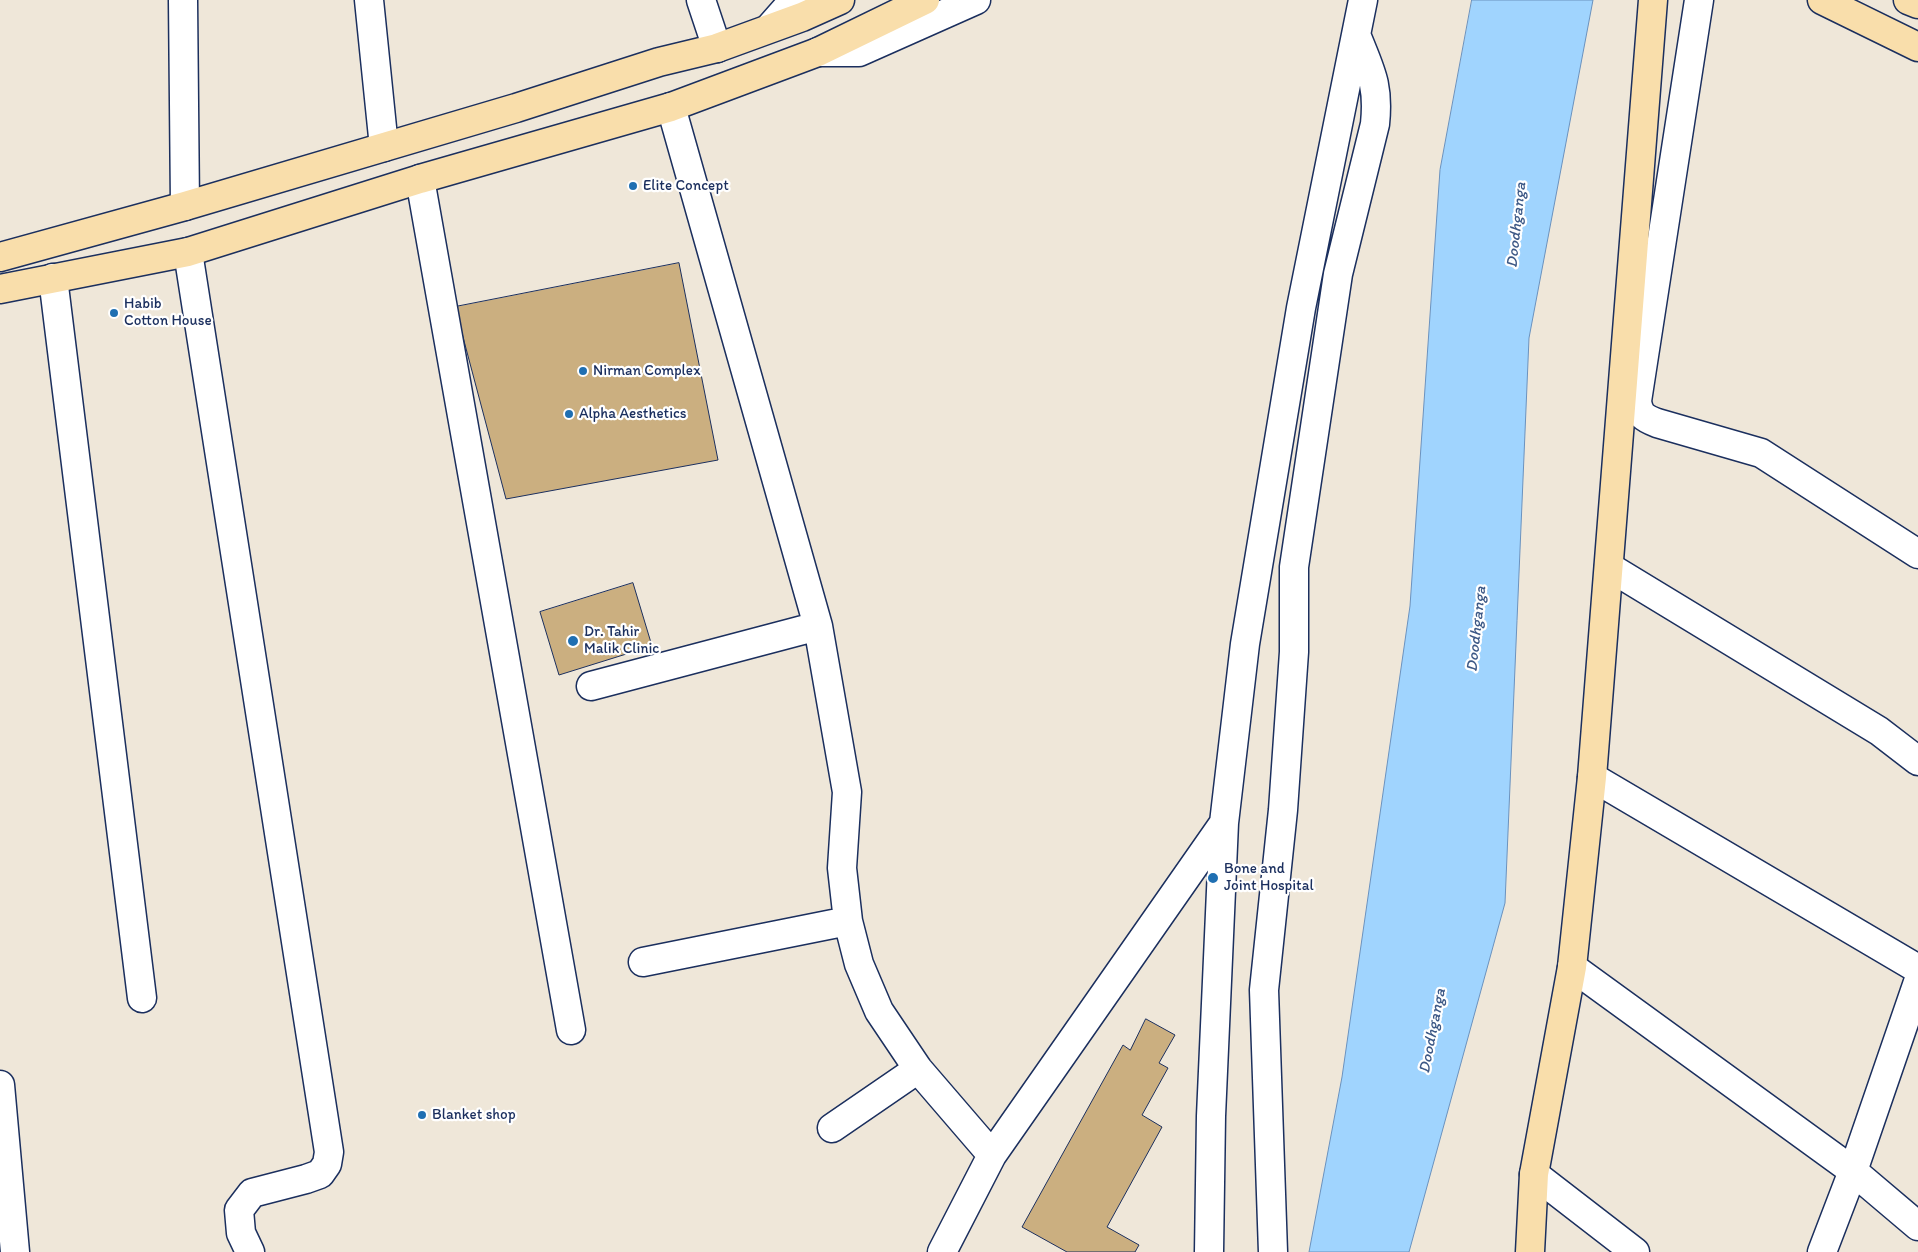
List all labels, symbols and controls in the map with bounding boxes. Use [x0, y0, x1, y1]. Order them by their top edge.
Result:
place label: Elite Concept [643, 177, 729, 195]
marker: Elite Concept [627, 180, 639, 192]
water label: Doodhganga [1503, 181, 1531, 269]
place label: Habib Cotton House [124, 295, 212, 330]
marker: Habib Cotton House [108, 307, 120, 319]
place label: Nirman Complex [593, 362, 700, 380]
marker: Nirman Complex [577, 365, 589, 377]
place label: Alpha Aesthetics [579, 405, 687, 423]
marker: Alpha Aesthetics [563, 408, 575, 420]
water label: Doodhganga [1463, 585, 1491, 673]
place label: Dr. Tahir Malik Clinic [584, 623, 659, 658]
marker: Dr. Tahir Malik Clinic [566, 634, 580, 648]
place label: Bone and Joint Hospital [1224, 860, 1314, 895]
marker: Bone and Joint Hospital [1206, 871, 1220, 885]
water label: Doodhganga [1415, 987, 1451, 1075]
place label: Blanket shop [432, 1106, 516, 1124]
marker: Blanket shop [416, 1109, 428, 1121]

